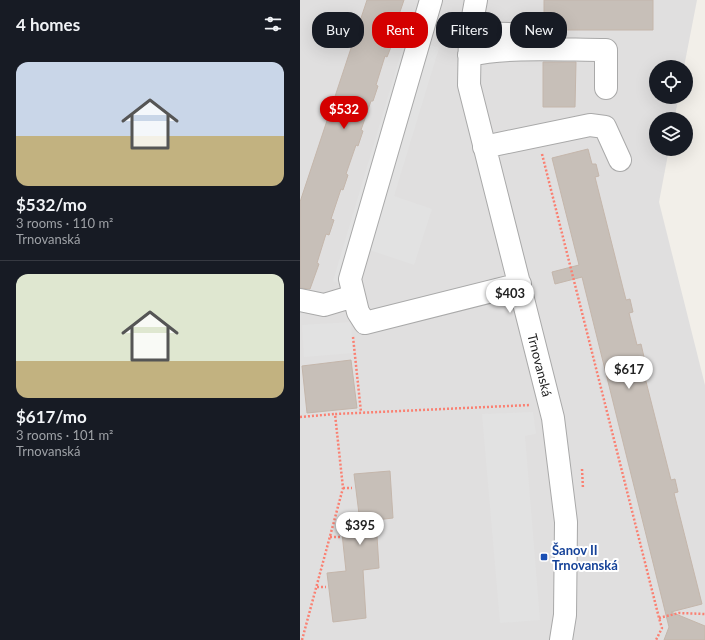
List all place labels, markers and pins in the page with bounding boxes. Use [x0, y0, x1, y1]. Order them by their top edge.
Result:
pin: $532 [320, 96, 368, 130]
pin: $403 [486, 280, 534, 314]
pin: $617 [605, 356, 653, 390]
pin: $395 [336, 512, 384, 546]
place label: Šanov II Trnovanská [552, 542, 618, 573]
marker: Šanov II Trnovanská [539, 552, 549, 562]

